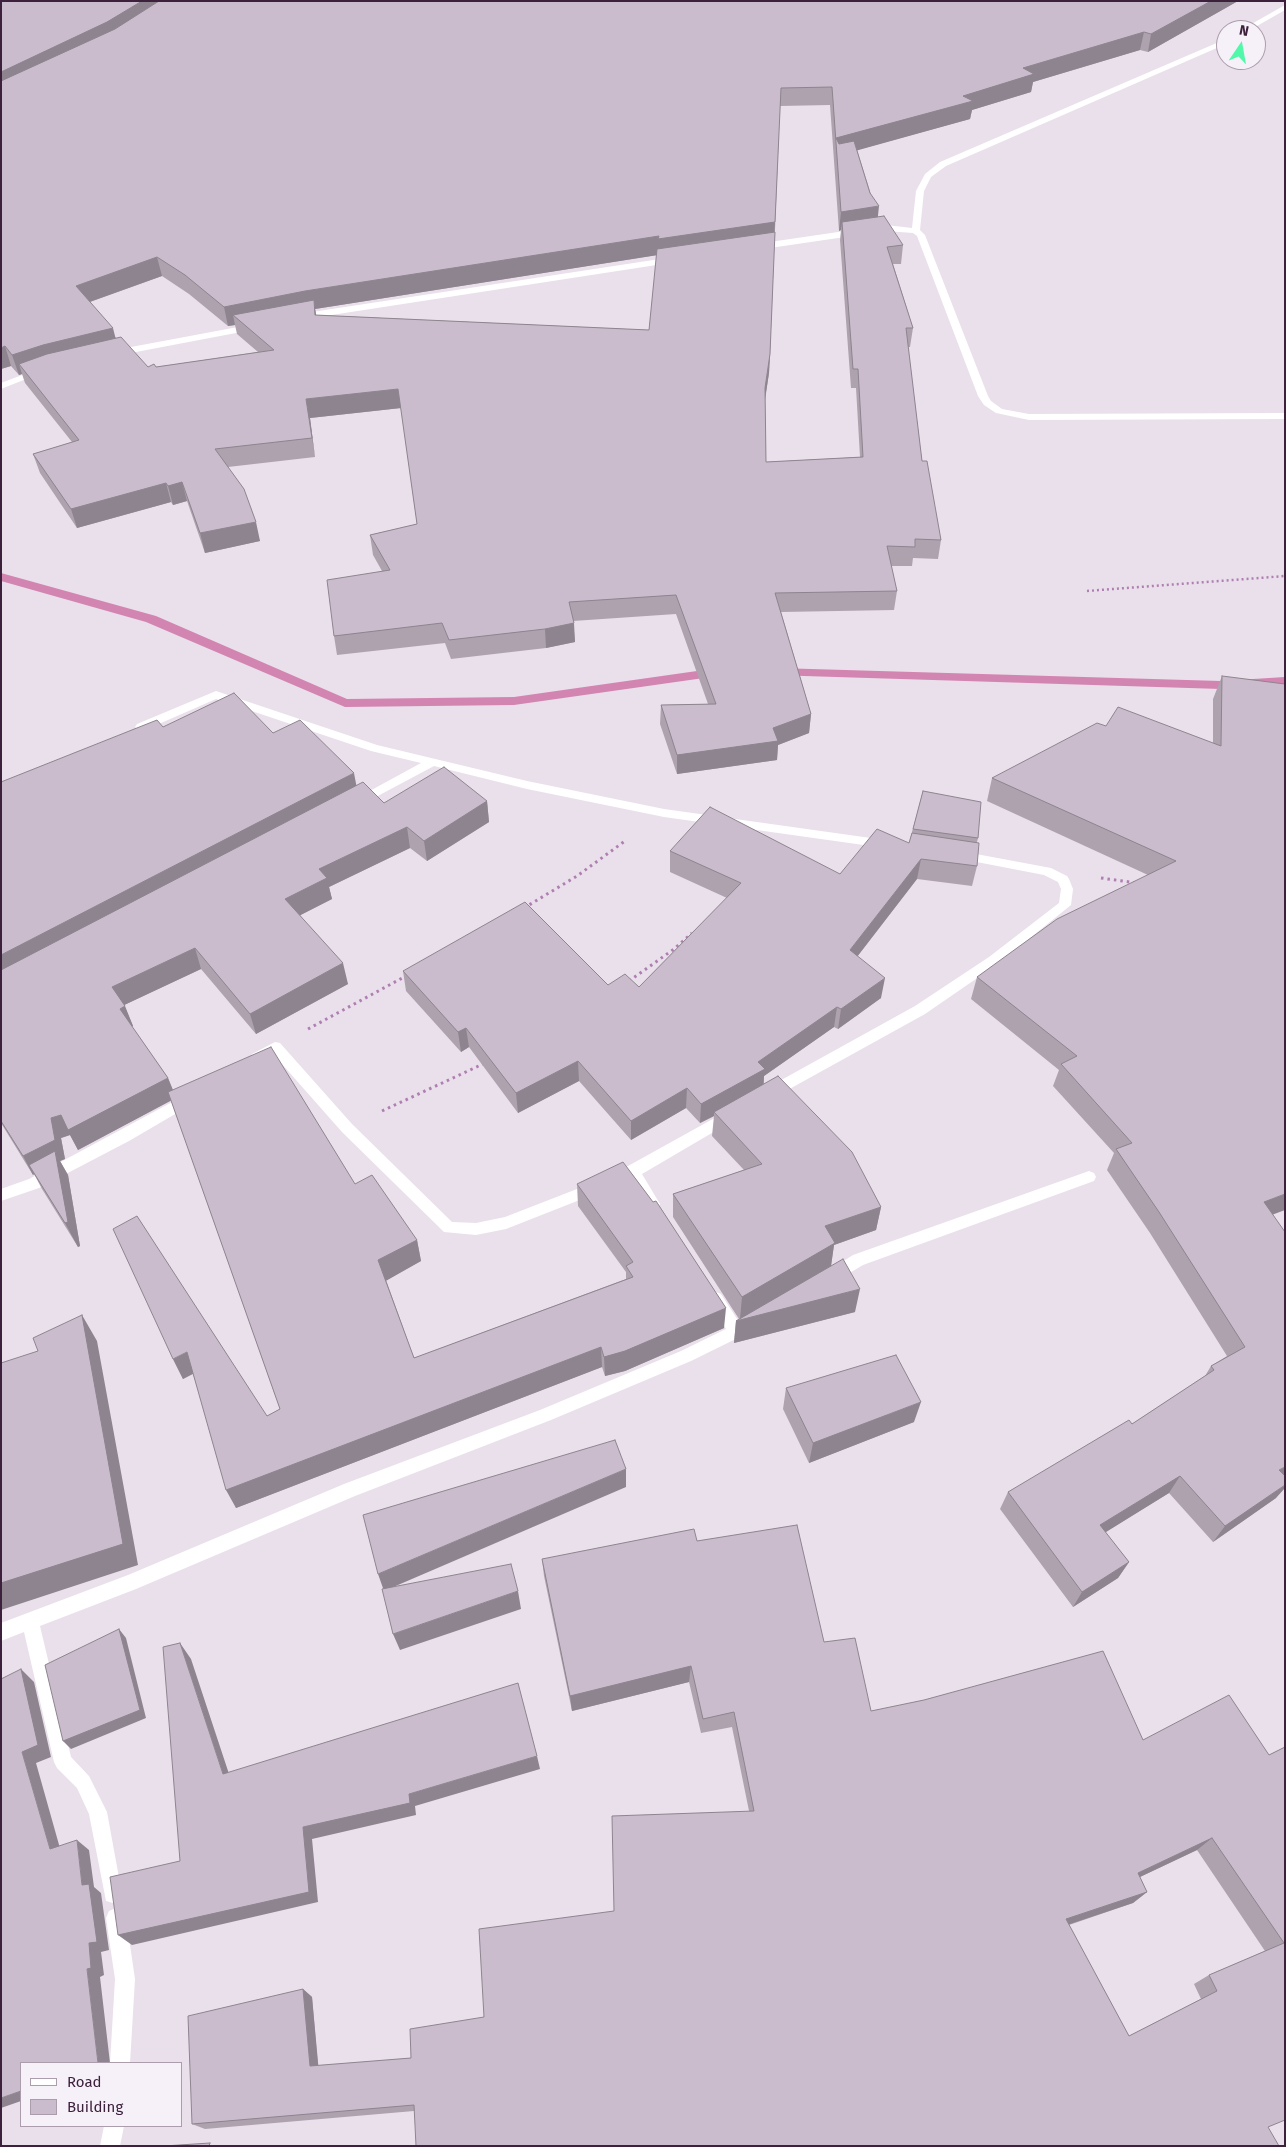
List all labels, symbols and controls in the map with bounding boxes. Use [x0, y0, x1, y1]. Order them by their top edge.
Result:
north arrow [1216, 20, 1266, 70]
text: N [1238, 22, 1250, 40]
legend [20, 2062, 182, 2127]
text: Road [67, 2073, 102, 2091]
text: Building [67, 2098, 123, 2116]

